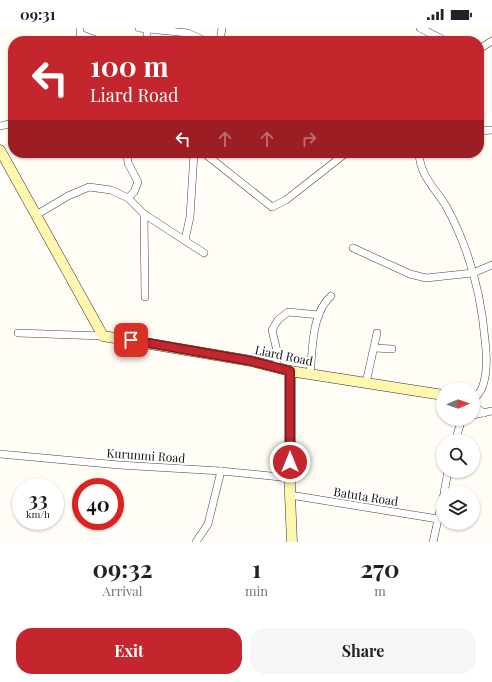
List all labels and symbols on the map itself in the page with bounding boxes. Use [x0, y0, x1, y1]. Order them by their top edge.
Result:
pin [114, 323, 148, 357]
street label: Liard Road [254, 341, 314, 369]
north arrow [436, 382, 480, 426]
position arrow [269, 441, 311, 483]
street label: Kurunmi Road [106, 444, 186, 466]
speed limit sign: 40 [72, 478, 124, 530]
street label: Batuta Road [333, 483, 399, 509]

